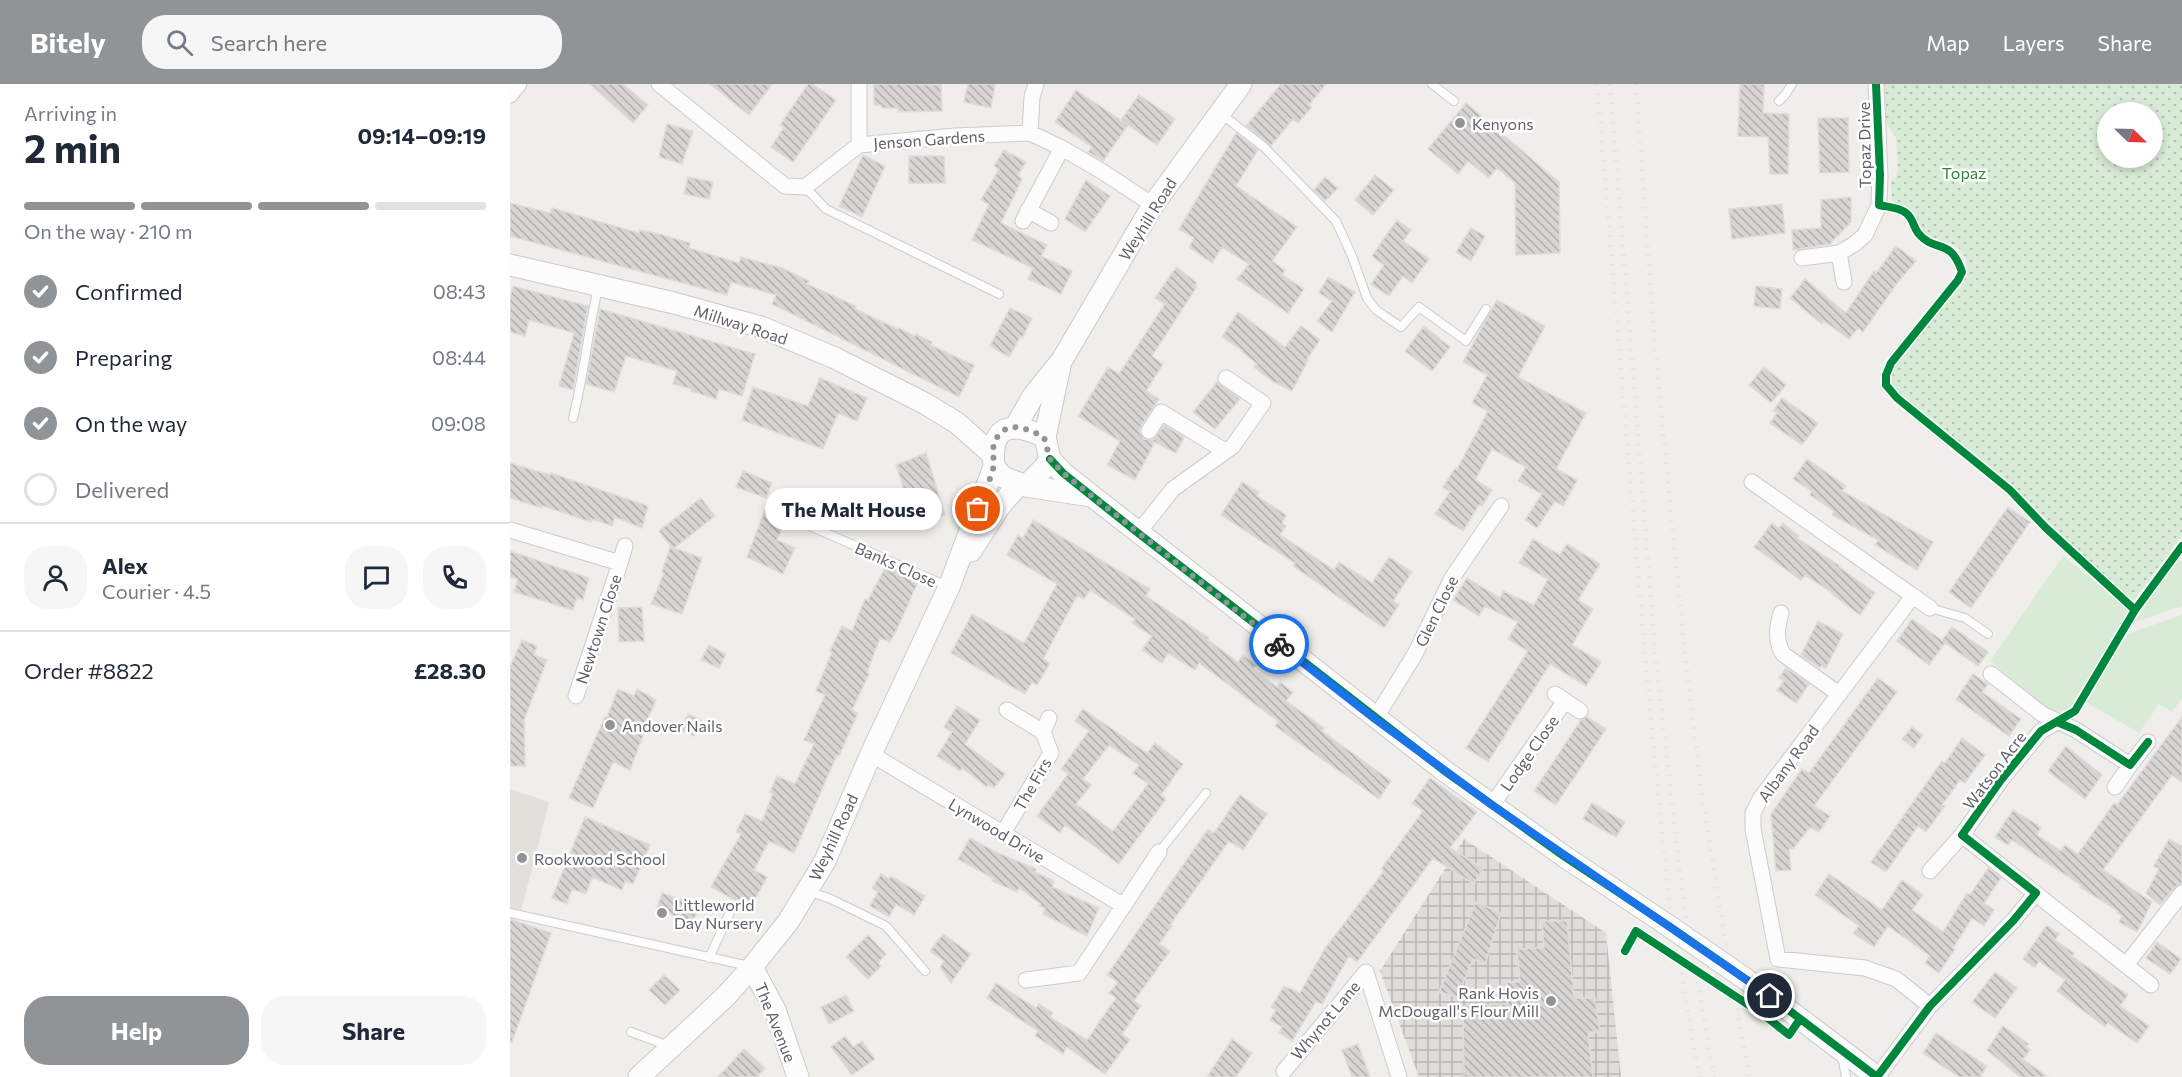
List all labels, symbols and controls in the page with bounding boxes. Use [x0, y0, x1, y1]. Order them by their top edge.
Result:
search box [142, 15, 562, 69]
text: Bitely [30, 25, 106, 59]
icon: search [163, 26, 196, 59]
text: Search here [211, 29, 327, 56]
text: Map [1926, 30, 1970, 55]
text: Layers [2003, 30, 2065, 55]
text: Share [2098, 30, 2152, 55]
text: Arriving in [24, 101, 117, 125]
street label: Topaz Drive [1854, 102, 1874, 188]
north arrow [2097, 102, 2163, 168]
map controls [2097, 102, 2163, 168]
place label: Kenyons [1472, 114, 1534, 133]
marker: Kenyons [1453, 116, 1467, 130]
text: 09:14–09:19 [357, 122, 486, 149]
text: 2 min [24, 123, 121, 171]
street label: Jenson Gardens [873, 126, 985, 152]
park label: Topaz [1942, 163, 1986, 182]
street label: Weyhill Road [1114, 174, 1180, 264]
text: On the way · 210 m [24, 219, 192, 243]
icon: check [24, 275, 57, 308]
text: Confirmed [75, 278, 182, 305]
text: 08:43 [433, 279, 486, 303]
street label: Millway Road [692, 300, 790, 348]
icon: check [24, 341, 57, 374]
text: Preparing [75, 344, 172, 371]
text: 08:44 [432, 345, 486, 369]
icon: check [24, 407, 57, 440]
text: On the way [75, 410, 187, 437]
text: 09:08 [431, 411, 486, 435]
text: Delivered [75, 476, 169, 503]
pin [952, 483, 1003, 534]
callout: The Malt House [765, 488, 942, 530]
icon: bag [961, 492, 994, 525]
text: The Malt House [781, 497, 926, 521]
street label: Banks Close [852, 538, 940, 590]
button: person [24, 546, 87, 609]
button: chat [345, 546, 408, 609]
button: phone [423, 546, 486, 609]
text: Alex [102, 552, 148, 579]
street label: Newtown Close [571, 572, 625, 686]
street label: Glen Close [1411, 572, 1461, 650]
text: Courier · 4.5 [102, 579, 211, 603]
courier [1249, 614, 1309, 674]
icon: bike [1263, 628, 1296, 661]
text: Order #8822 [24, 657, 154, 684]
text: £28.30 [414, 657, 486, 684]
street label: Lodge Close [1496, 711, 1562, 795]
place label: Andover Nails [622, 716, 722, 735]
marker: Andover Nails [603, 718, 617, 732]
street label: Albany Road [1754, 721, 1822, 805]
street label: Watson Acre [1959, 727, 2029, 813]
street label: The Firs [1009, 754, 1055, 814]
street label: Weyhill Road [805, 791, 861, 883]
street label: Lynwood Drive [946, 794, 1048, 866]
place label: Rookwood School [534, 849, 666, 868]
marker: Rookwood School [515, 851, 529, 865]
place label: Littleworld Day Nursery [674, 895, 763, 932]
marker: Littleworld Day Nursery [655, 906, 669, 920]
pin [1744, 970, 1795, 1021]
street label: Whynot Lane [1287, 977, 1363, 1063]
street label: The Avenue [751, 979, 801, 1065]
icon: home [1753, 979, 1786, 1012]
place label: Rank Hovis McDougall's Flour Mill [1378, 983, 1539, 1020]
marker: Rank Hovis McDougall's Flour Mill [1544, 994, 1558, 1008]
button: Help [24, 996, 249, 1065]
button: Share [261, 996, 486, 1065]

